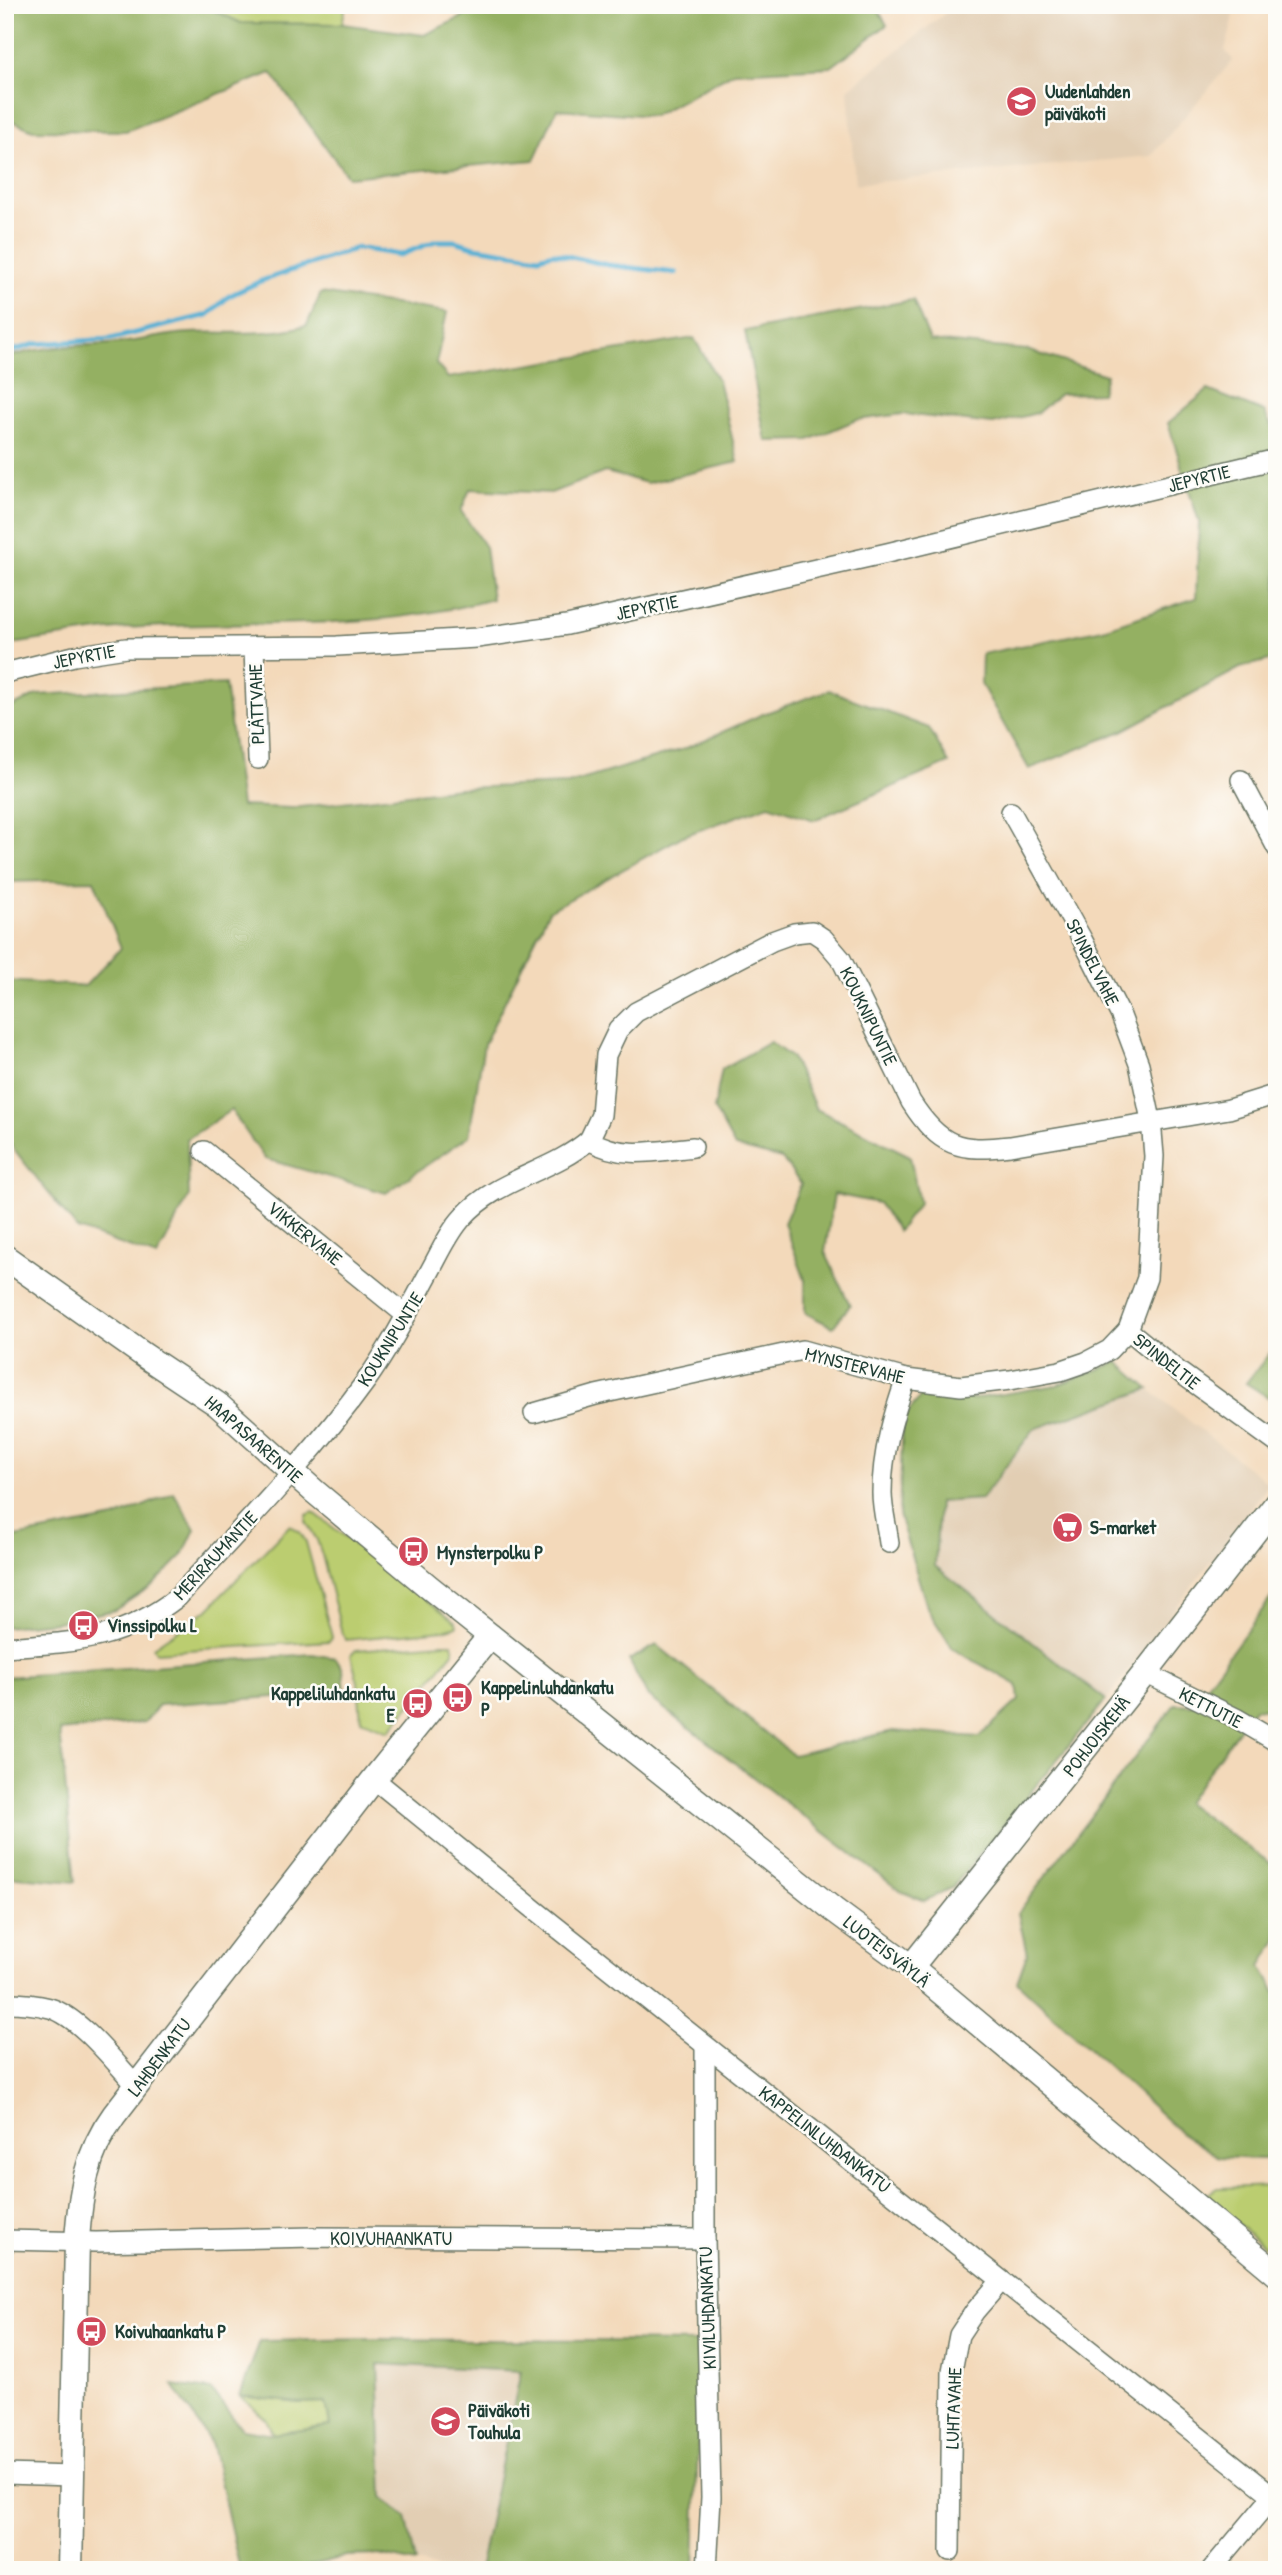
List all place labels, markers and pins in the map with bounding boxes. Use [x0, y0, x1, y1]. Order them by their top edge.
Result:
place label: Uudenlahden päiväkoti [1045, 78, 1131, 127]
school or university icon: Uudenlahden päiväkoti [1005, 85, 1039, 119]
supermarket icon: S-market [1050, 1510, 1084, 1544]
place label: S-market [1090, 1514, 1158, 1540]
bus stop icon: Mynsterpolku P [397, 1535, 431, 1569]
place label: Mynsterpolku P [437, 1539, 544, 1566]
bus stop icon: Vinssipolku L [67, 1608, 101, 1642]
place label: Vinssipolku L [107, 1612, 197, 1639]
place label: Kappelinluhdankatu P [481, 1674, 614, 1722]
place label: Kappeliluhdankatu E [271, 1680, 396, 1728]
bus stop icon: Kappelinluhdankatu P [441, 1681, 475, 1715]
bus stop icon: Kappeliluhdankatu E [401, 1687, 435, 1721]
bus stop icon: Koivuhaankatu P [75, 2314, 109, 2348]
place label: Koivuhaankatu P [115, 2318, 227, 2344]
place label: Päiväkoti Touhula [467, 2397, 530, 2445]
school or university icon: Päiväkoti Touhula [428, 2404, 462, 2438]

